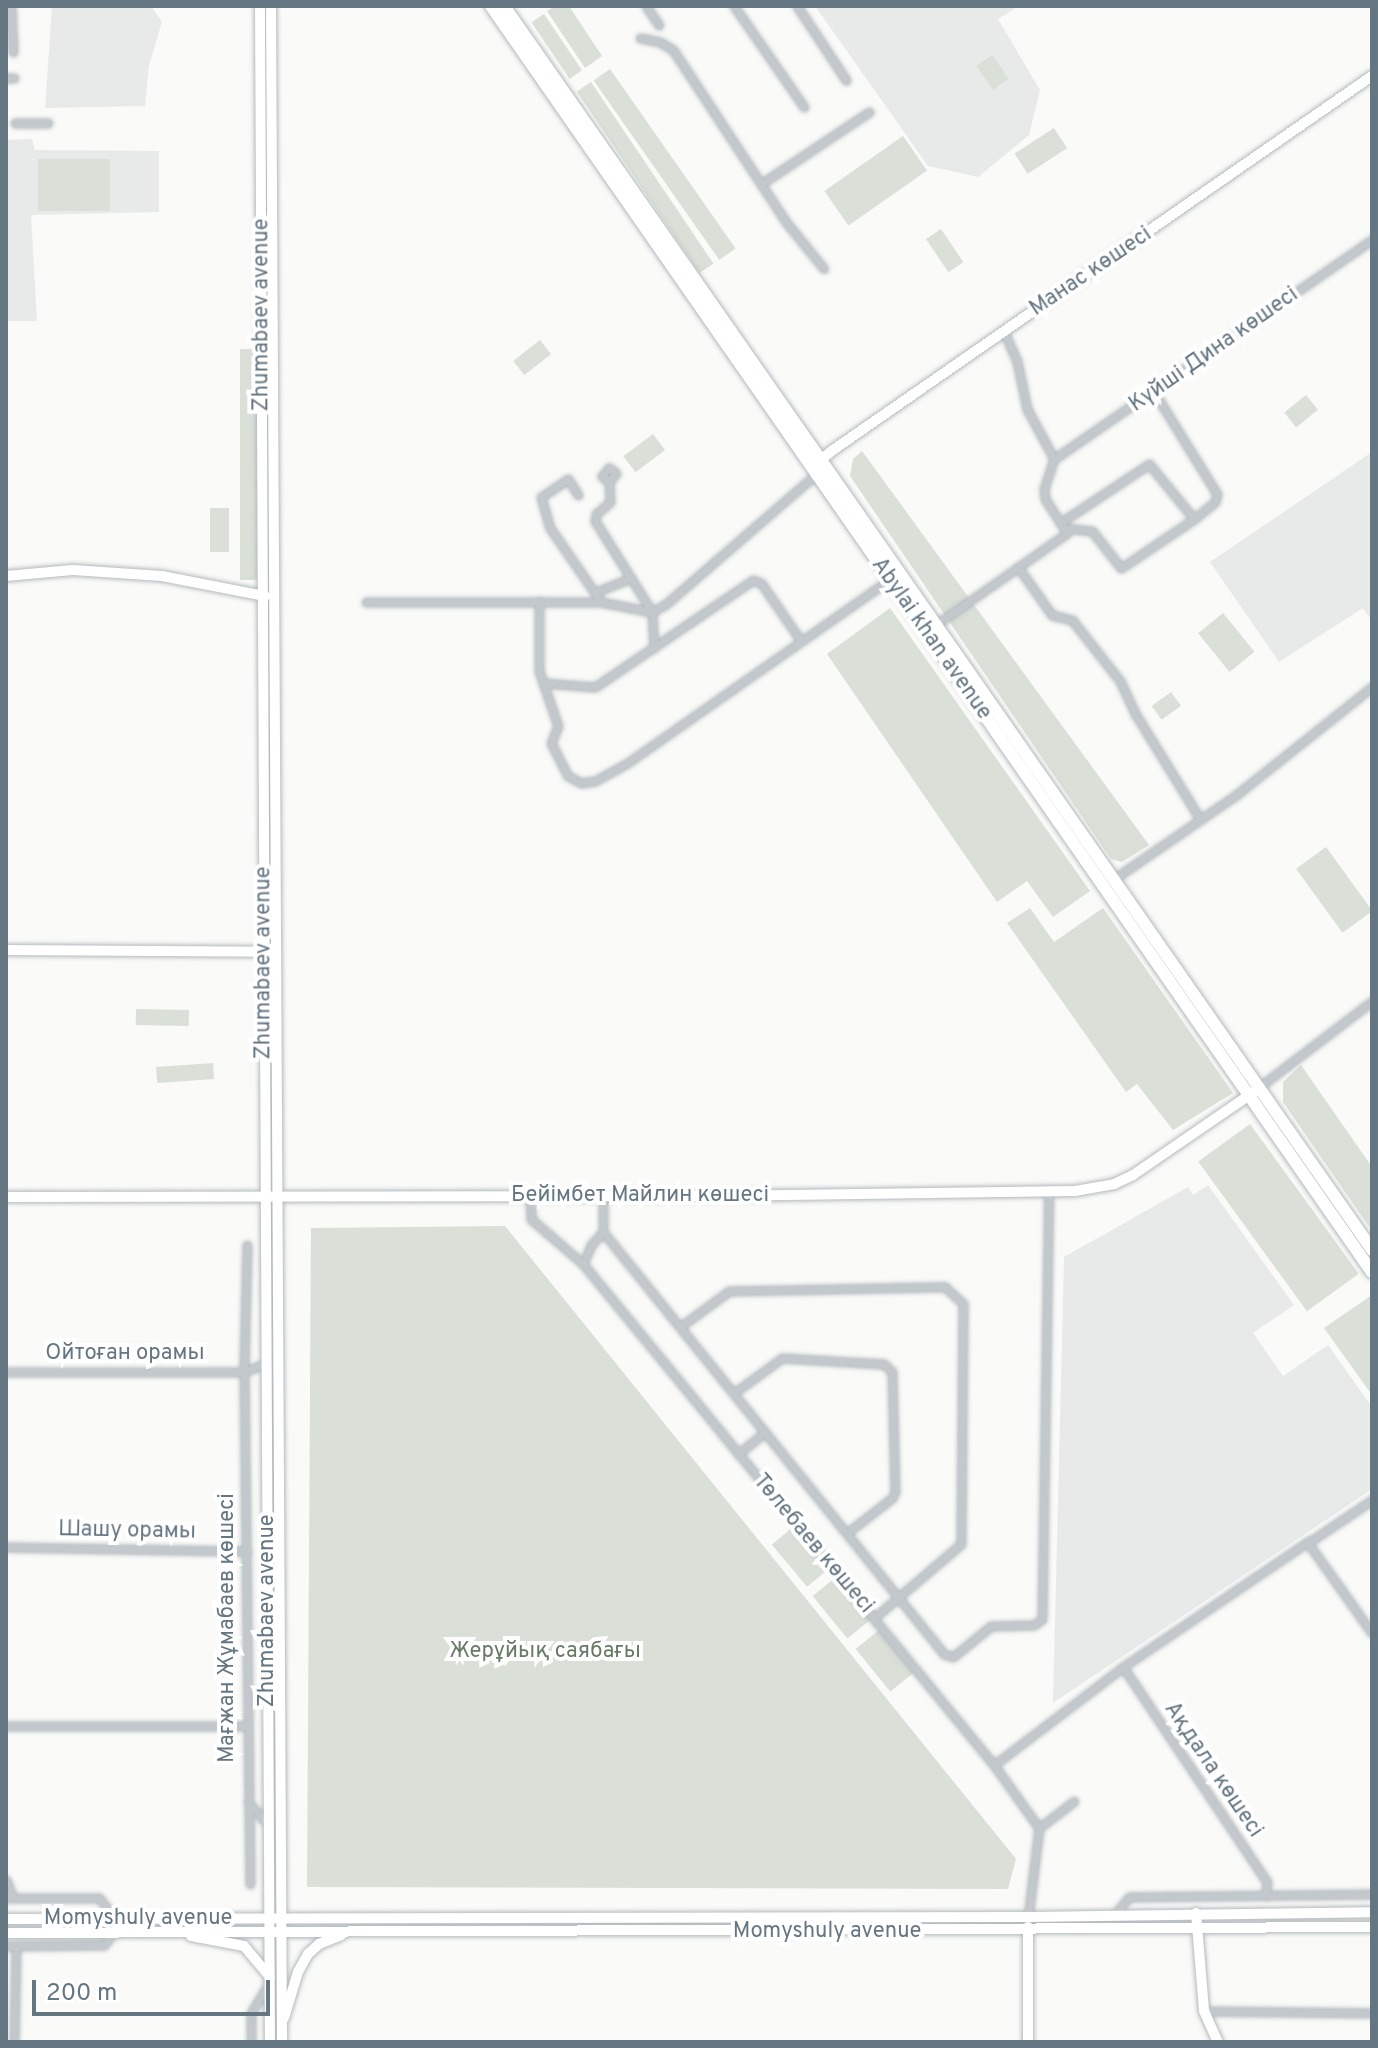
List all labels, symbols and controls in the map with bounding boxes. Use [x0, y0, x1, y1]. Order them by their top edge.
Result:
street label: Zhumabaev avenue [249, 218, 275, 412]
street label: Манас көшесі [1025, 222, 1157, 322]
street label: Күйші Дина көшесі [1125, 282, 1303, 418]
street label: Abylai khan avenue [865, 553, 997, 725]
street label: Zhumabaev avenue [251, 866, 277, 1060]
street label: Бейімбет Майлин көшесі [511, 1183, 769, 1209]
street label: Ойтоған орамы [45, 1341, 205, 1367]
street label: Төлебаев көшесі [747, 1469, 879, 1619]
street label: Мағжан Жұмабаев көшесі [215, 1493, 241, 1763]
street label: Zhumabaev avenue [255, 1514, 281, 1708]
street label: Шашу орамы [58, 1517, 196, 1545]
park label: Жерұйық саябағы [449, 1639, 641, 1665]
street label: Ақдала көшесі [1158, 1697, 1268, 1843]
street label: Momyshuly avenue [44, 1906, 232, 1932]
street label: Momyshuly avenue [733, 1919, 921, 1945]
scale bar [36, 1964, 274, 2014]
text: 200 m [46, 1979, 117, 2009]

